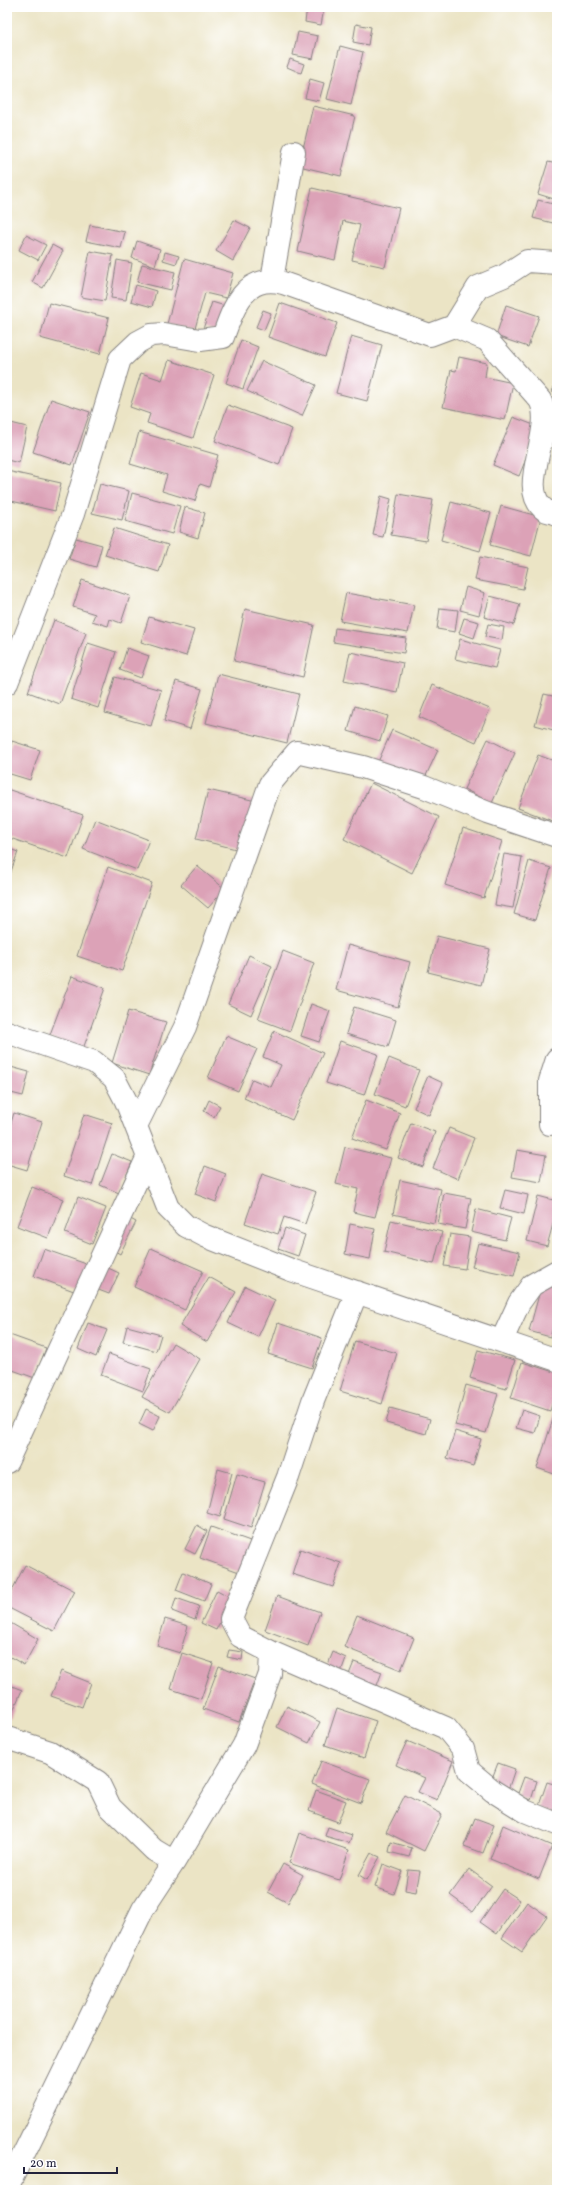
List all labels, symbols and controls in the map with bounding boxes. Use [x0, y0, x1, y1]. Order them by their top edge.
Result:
scale bar [24, 2149, 117, 2175]
text: 20 m [30, 2156, 57, 2172]

